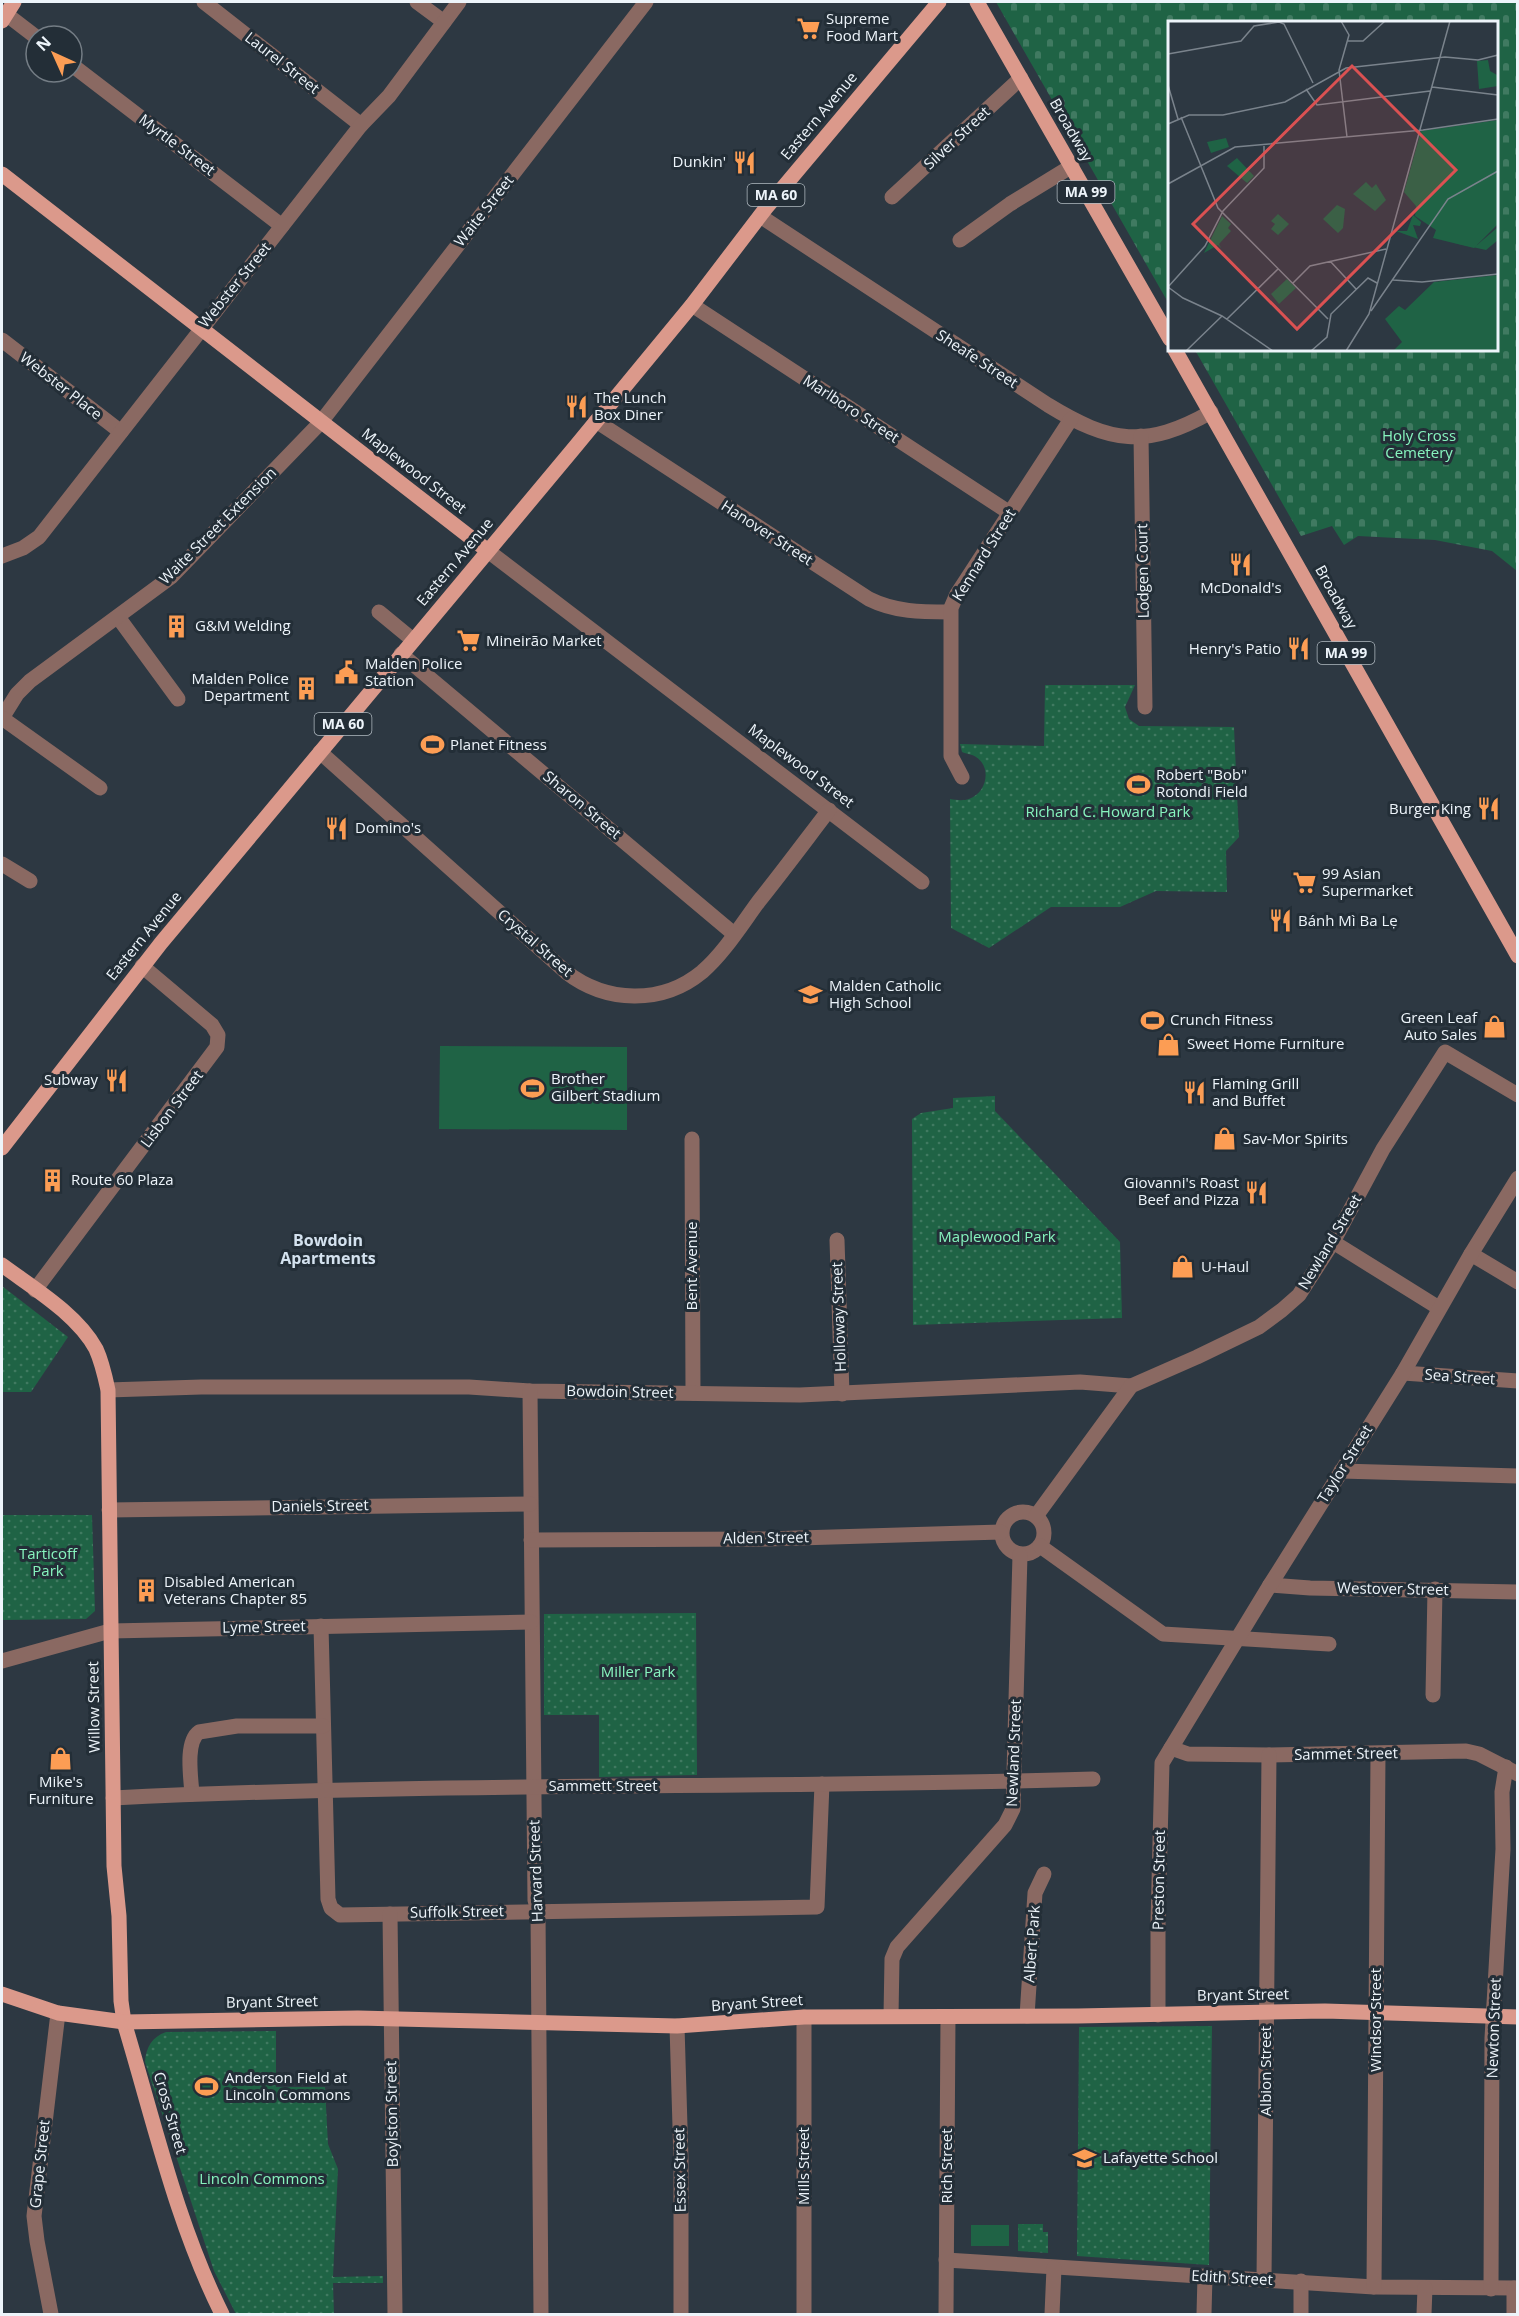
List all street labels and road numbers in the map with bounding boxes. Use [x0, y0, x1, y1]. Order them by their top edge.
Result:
street label: Laurel Street [241, 27, 324, 98]
street label: Eastern Avenue [776, 67, 861, 164]
street label: Broadway [1046, 94, 1098, 165]
street label: Silver Street [919, 101, 994, 173]
street label: Myrtle Street [135, 109, 220, 179]
street label: Waite Street [449, 171, 517, 250]
road number: MA 99 [1058, 181, 1114, 203]
road number: MA 60 [748, 184, 804, 206]
street label: Webster Street [194, 238, 275, 331]
street label: Sheafe Street [933, 324, 1022, 392]
street label: Webster Place [16, 347, 107, 424]
street label: Marlboro Street [800, 370, 903, 447]
street label: Maplewood Street [358, 423, 471, 517]
street label: Waite Street Extension [154, 462, 280, 588]
street label: Hanover Street [718, 495, 817, 569]
street label: Kennard Street [947, 504, 1020, 604]
street label: Eastern Avenue [412, 513, 497, 610]
street label: Lodgen Court [1131, 523, 1153, 619]
street label: Broadway [1311, 561, 1363, 632]
road number: MA 99 [1318, 642, 1374, 664]
road number: MA 60 [314, 713, 372, 735]
street label: Maplewood Street [745, 719, 859, 812]
street label: Sharon Street [539, 766, 626, 843]
street label: Eastern Avenue [101, 887, 185, 984]
street label: Crystal Street [494, 904, 578, 980]
street label: Lisbon Street [136, 1066, 207, 1151]
street label: Newland Street [1293, 1190, 1365, 1293]
street label: Bent Avenue [681, 1222, 701, 1310]
street label: Holloway Street [826, 1262, 850, 1372]
street label: Sea Street [1424, 1364, 1496, 1388]
street label: Bowdoin Street [566, 1380, 674, 1402]
street label: Taylor Street [1312, 1420, 1376, 1506]
street label: Daniels Street [271, 1494, 369, 1516]
street label: Alden Street [723, 1526, 809, 1548]
street label: Westover Street [1337, 1577, 1449, 1599]
street label: Lyme Street [222, 1615, 306, 1637]
street label: Willow Street [82, 1661, 104, 1753]
street label: Newland Street [1001, 1699, 1025, 1807]
street label: Sammet Street [1294, 1742, 1398, 1764]
street label: Sammett Street [548, 1775, 658, 1795]
street label: Harvard Street [523, 1819, 547, 1923]
street label: Preston Street [1147, 1830, 1169, 1930]
street label: Suffolk Street [410, 1900, 504, 1922]
street label: Albert Park [1018, 1904, 1044, 1983]
street label: Windsor Street [1365, 1968, 1385, 2072]
street label: Newton Street [1481, 1977, 1505, 2079]
street label: Bryant Street [1197, 1983, 1289, 2005]
street label: Bryant Street [710, 1989, 804, 2015]
street label: Bryant Street [226, 1990, 318, 2012]
street label: Albion Street [1255, 2026, 1275, 2116]
street label: Boylston Street [380, 2061, 402, 2167]
street label: Cross Street [150, 2069, 192, 2156]
street label: Grape Street [24, 2119, 54, 2209]
street label: Essex Street [668, 2127, 690, 2213]
street label: Mills Street [793, 2127, 813, 2205]
street label: Rich Street [936, 2128, 956, 2204]
street label: Edith Street [1191, 2265, 1273, 2289]

